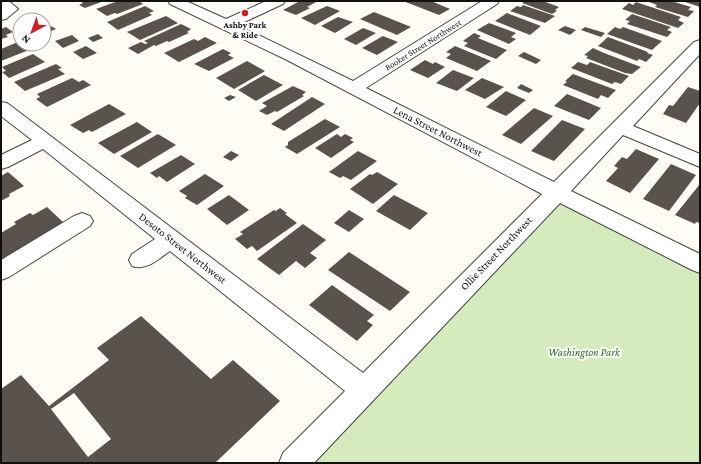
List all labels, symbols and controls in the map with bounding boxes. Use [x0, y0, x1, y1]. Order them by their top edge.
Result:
marker: Ashby Park & Ride [240, 8, 250, 18]
north arrow [12, 12, 52, 52]
street label: Booker Street Northwest [383, 17, 464, 73]
place label: Ashby Park & Ride [223, 20, 266, 40]
text: N [18, 32, 32, 47]
street label: Lena Street Northwest [392, 103, 485, 159]
street label: Desoto Street Northwest [137, 210, 229, 286]
street label: Ollie Street Northwest [458, 213, 534, 292]
park label: Washington Park [548, 346, 621, 359]

